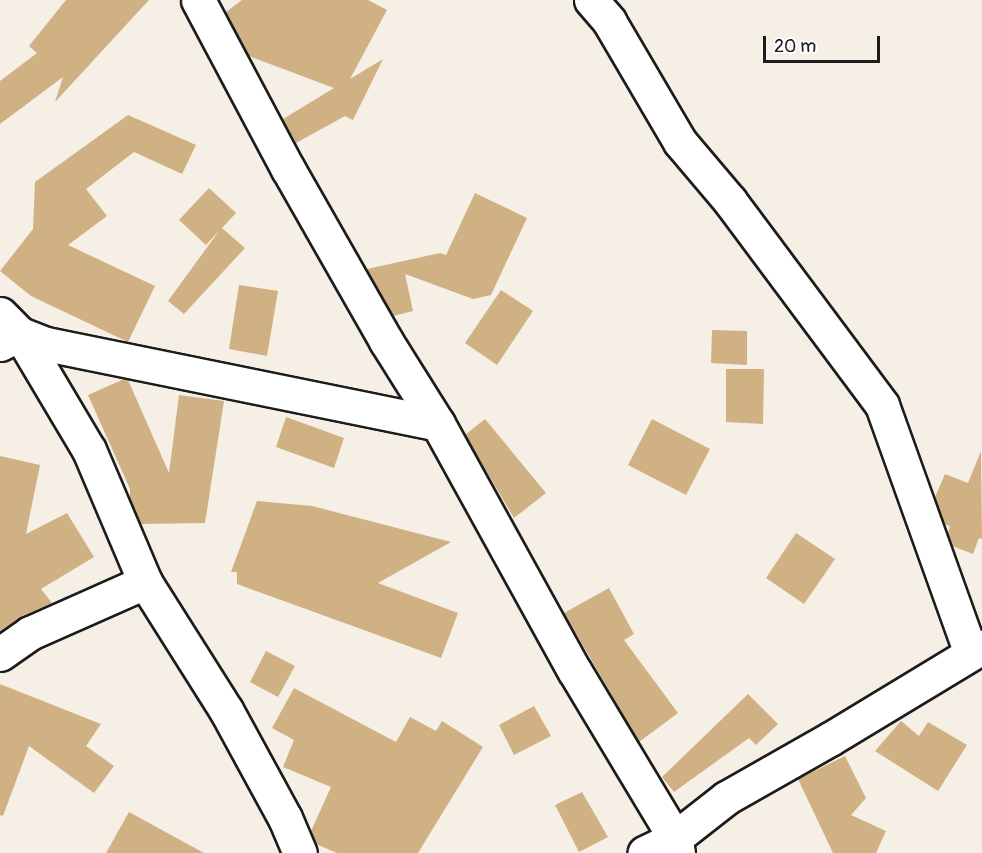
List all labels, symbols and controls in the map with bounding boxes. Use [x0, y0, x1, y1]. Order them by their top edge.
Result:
scale bar [766, 24, 883, 62]
text: 20 m [774, 35, 816, 58]

